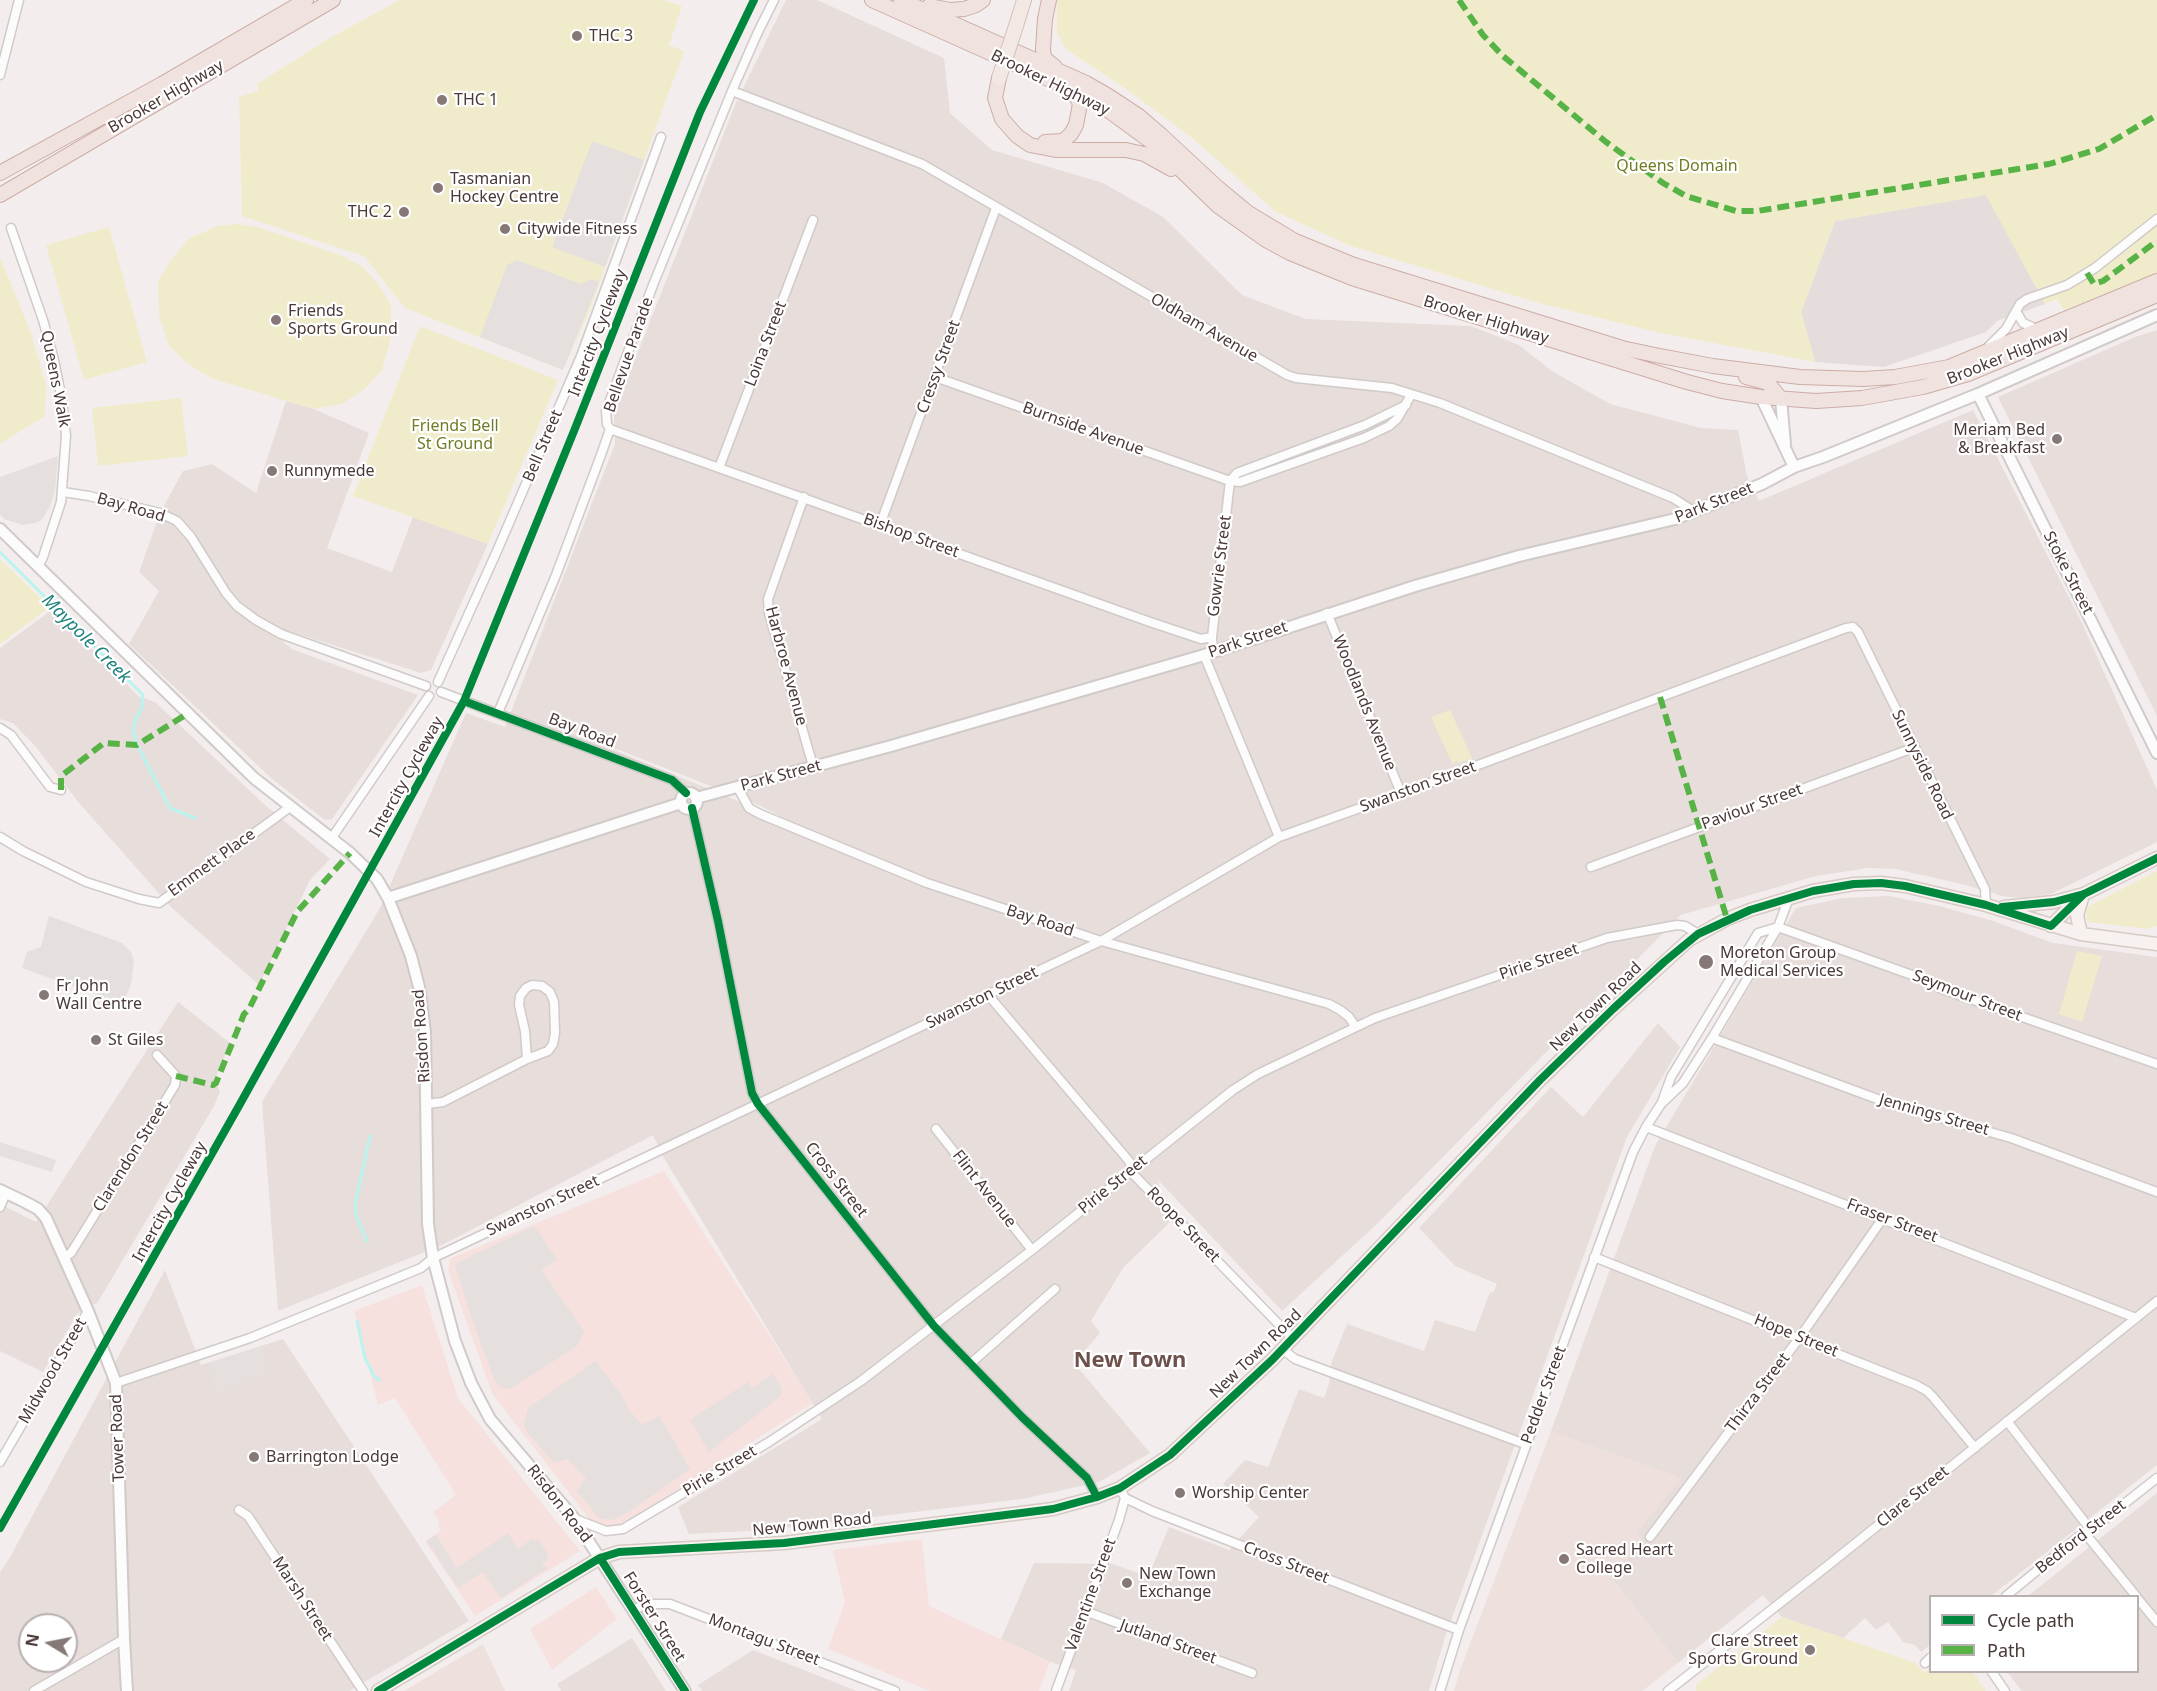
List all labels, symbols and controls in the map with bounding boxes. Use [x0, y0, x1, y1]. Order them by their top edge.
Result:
place label: THC 3 [589, 26, 633, 46]
marker: THC 3 [570, 29, 584, 43]
street label: Brooker Highway [987, 46, 1113, 120]
street label: Brooker Highway [105, 56, 227, 138]
place label: THC 1 [454, 90, 498, 110]
marker: THC 1 [435, 93, 449, 107]
park label: Queens Domain [1616, 156, 1738, 176]
place label: Tasmanian Hockey Centre [450, 169, 559, 207]
marker: Tasmanian Hockey Centre [431, 181, 445, 195]
place label: THC 2 [348, 202, 392, 222]
marker: THC 2 [397, 205, 411, 219]
place label: Citywide Fitness [517, 219, 637, 239]
marker: Citywide Fitness [498, 222, 512, 236]
street label: Intercity Cycleway [565, 267, 631, 399]
street label: Oldham Avenue [1147, 290, 1261, 366]
street label: Brooker Highway [1421, 292, 1551, 348]
street label: Bellevue Parade [600, 295, 658, 415]
street label: Loina Street [741, 299, 791, 389]
place label: Friends Sports Ground [288, 301, 398, 339]
marker: Friends Sports Ground [269, 313, 283, 327]
street label: Cressy Street [913, 318, 965, 416]
street label: Brooker Highway [1944, 323, 2072, 389]
street label: Queens Walk [36, 329, 74, 429]
street label: Burnside Avenue [1020, 398, 1146, 460]
street label: Bell Street [519, 407, 567, 485]
park label: Friends Bell St Ground [411, 416, 499, 454]
place label: Meriam Bed & Breakfast [1953, 420, 2045, 458]
marker: Meriam Bed & Breakfast [2050, 432, 2064, 446]
place label: Runnymede [284, 461, 375, 481]
marker: Runnymede [265, 464, 279, 478]
street label: Park Street [1672, 479, 1756, 527]
street label: Bay Road [95, 489, 167, 527]
street label: Bishop Street [861, 510, 961, 562]
street label: Gowrie Street [1204, 514, 1236, 618]
street label: Stoke Street [2039, 528, 2097, 618]
water label: Maypole Creek [37, 590, 135, 688]
street label: Harbroe Avenue [761, 604, 811, 728]
street label: Park Street [1206, 617, 1290, 663]
street label: Woodlands Avenue [1328, 632, 1400, 774]
street label: Sunnyside Road [1887, 707, 1957, 823]
street label: Bay Road [546, 709, 618, 753]
street label: Intercity Cycleway [366, 713, 448, 841]
street label: Park Street [739, 756, 823, 796]
street label: Swanston Street [1357, 757, 1479, 817]
street label: Paviour Street [1699, 780, 1805, 834]
street label: Emmett Place [165, 825, 259, 901]
street label: Bay Road [1004, 901, 1076, 941]
street label: Pirie Street [1497, 940, 1581, 984]
place label: Moreton Group Medical Services [1720, 943, 1843, 981]
marker: Moreton Group Medical Services [1697, 953, 1715, 971]
street label: New Town Road [1546, 958, 1646, 1056]
street label: Swanston Street [923, 963, 1041, 1033]
street label: Seymour Street [1910, 966, 2024, 1026]
place label: Fr John Wall Centre [56, 976, 142, 1014]
marker: Fr John Wall Centre [37, 988, 51, 1002]
street label: Risdon Road [409, 989, 435, 1083]
place label: St Giles [108, 1030, 163, 1050]
marker: St Giles [89, 1033, 103, 1047]
street label: Jennings Street [1877, 1090, 1991, 1140]
street label: Clarendon Street [89, 1098, 173, 1216]
street label: Intercity Cycleway [129, 1138, 211, 1266]
street label: Cross Street [801, 1139, 871, 1221]
street label: Flint Avenue [948, 1147, 1020, 1231]
street label: Pirie Street [1075, 1152, 1151, 1218]
street label: Swanston Street [484, 1172, 602, 1240]
street label: Roope Street [1142, 1183, 1224, 1267]
street label: Fraser Street [1844, 1195, 1940, 1247]
street label: New Town Road [1206, 1305, 1306, 1403]
street label: Hope Street [1751, 1310, 1841, 1362]
street label: Midwood Street [15, 1315, 91, 1427]
street label: Pedder Street [1517, 1343, 1571, 1447]
district label: New Town [1074, 1348, 1186, 1374]
street label: Thirza Street [1722, 1349, 1794, 1437]
street label: Tower Road [107, 1394, 129, 1482]
street label: Pirie Street [680, 1442, 760, 1500]
place label: Barrington Lodge [266, 1447, 399, 1467]
marker: Barrington Lodge [247, 1450, 261, 1464]
street label: Risdon Road [523, 1461, 595, 1547]
street label: Clare Street [1873, 1462, 1953, 1532]
place label: Worship Center [1192, 1483, 1309, 1503]
marker: Worship Center [1173, 1486, 1187, 1500]
street label: Bedford Street [2032, 1496, 2130, 1578]
street label: New Town Road [751, 1509, 873, 1541]
street label: Valentine Street [1062, 1536, 1120, 1654]
street label: Cross Street [1240, 1538, 1332, 1588]
place label: Sacred Heart College [1576, 1540, 1673, 1578]
marker: Sacred Heart College [1557, 1552, 1571, 1566]
street label: Marsh Street [268, 1553, 336, 1645]
place label: New Town Exchange [1139, 1564, 1216, 1602]
street label: Forster Street [619, 1568, 689, 1666]
marker: New Town Exchange [1120, 1576, 1134, 1590]
legend [1929, 1595, 2139, 1673]
text: Cycle path [1987, 1608, 2074, 1632]
street label: Montagu Street [706, 1610, 822, 1670]
north arrow [18, 1613, 78, 1673]
street label: Jutland Street [1117, 1616, 1219, 1668]
place label: Clare Street Sports Ground [1688, 1631, 1798, 1669]
text: N [20, 1632, 44, 1649]
text: Path [1987, 1638, 2026, 1662]
marker: Clare Street Sports Ground [1803, 1643, 1817, 1657]

